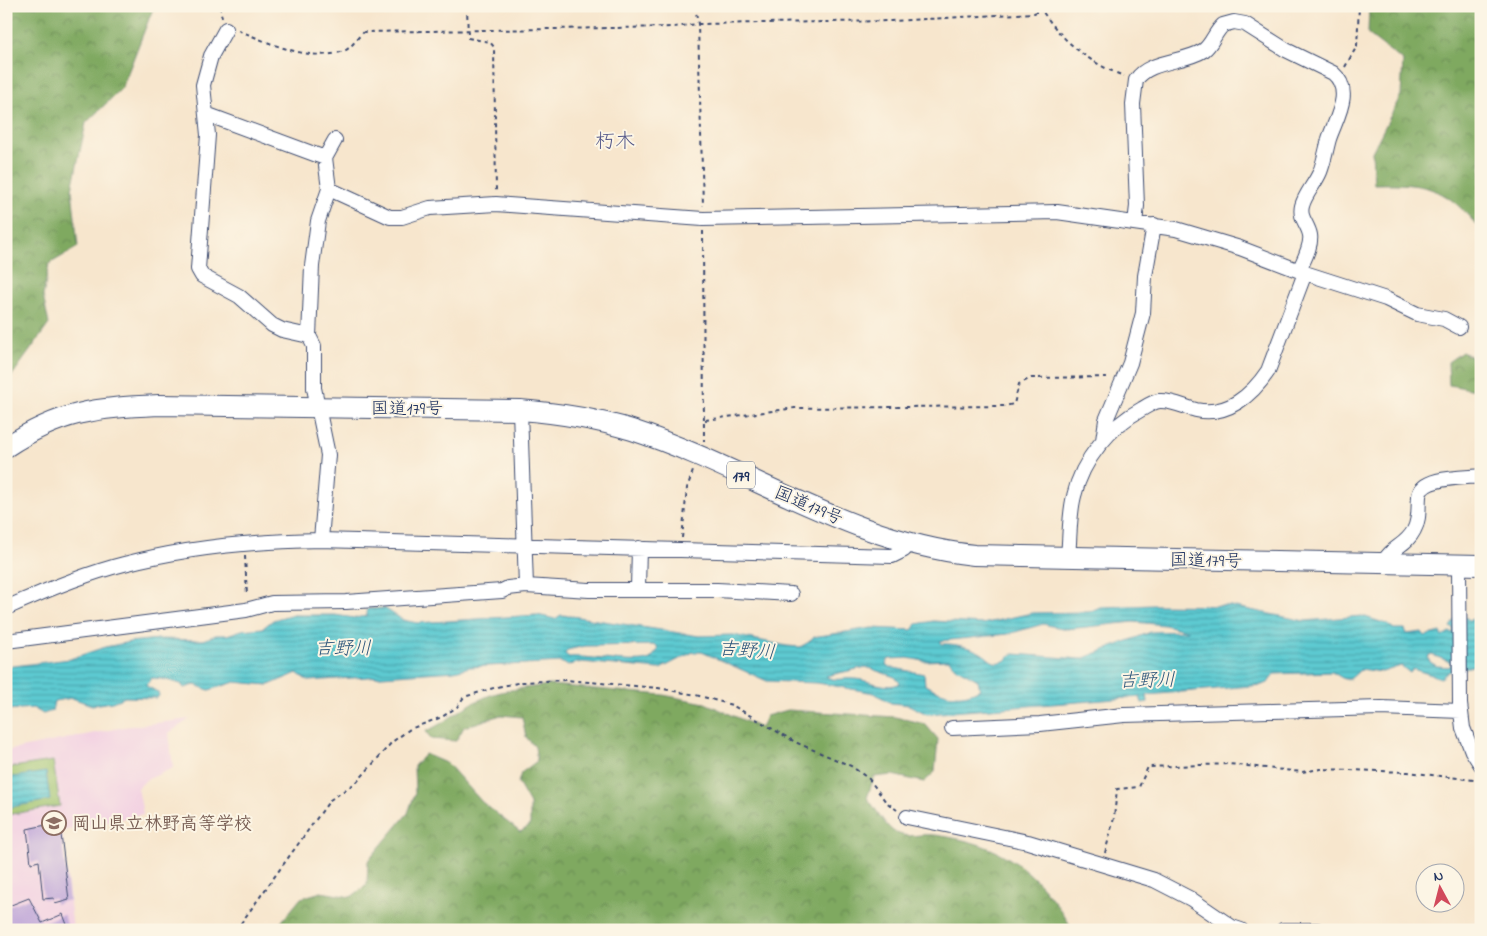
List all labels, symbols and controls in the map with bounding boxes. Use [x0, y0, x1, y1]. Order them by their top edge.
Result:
district label: 朽木 [595, 128, 635, 157]
street label: 国道179号 [371, 397, 443, 423]
road number: 179 [727, 462, 755, 488]
street label: 国道179号 [770, 481, 847, 533]
street label: 国道179号 [1169, 548, 1242, 576]
water label: 吉野川 [314, 636, 372, 663]
water label: 吉野川 [717, 636, 776, 667]
water label: 吉野川 [1118, 668, 1176, 695]
school or university icon: 岡山県立林野高等学校 [41, 810, 67, 836]
place label: 岡山県立林野高等学校 [72, 812, 252, 838]
north arrow [1414, 864, 1464, 914]
text: N [1433, 866, 1445, 888]

